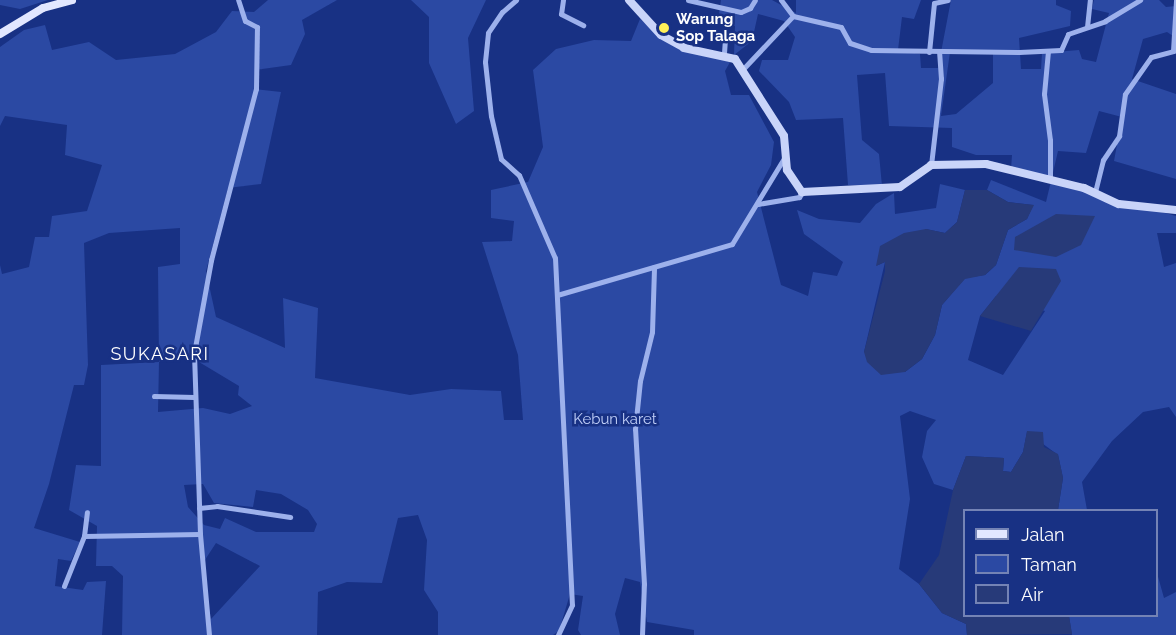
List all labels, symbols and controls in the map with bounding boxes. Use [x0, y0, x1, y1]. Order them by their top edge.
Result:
place label: Warung Sop Talaga [676, 10, 755, 45]
marker: Warung Sop Talaga [657, 21, 671, 35]
district label: SUKASARI [110, 343, 210, 365]
park label: Kebun karet [573, 411, 657, 429]
legend [963, 509, 1158, 617]
text: Jalan [1021, 524, 1065, 545]
text: Taman [1021, 554, 1077, 575]
text: Air [1021, 584, 1043, 605]

